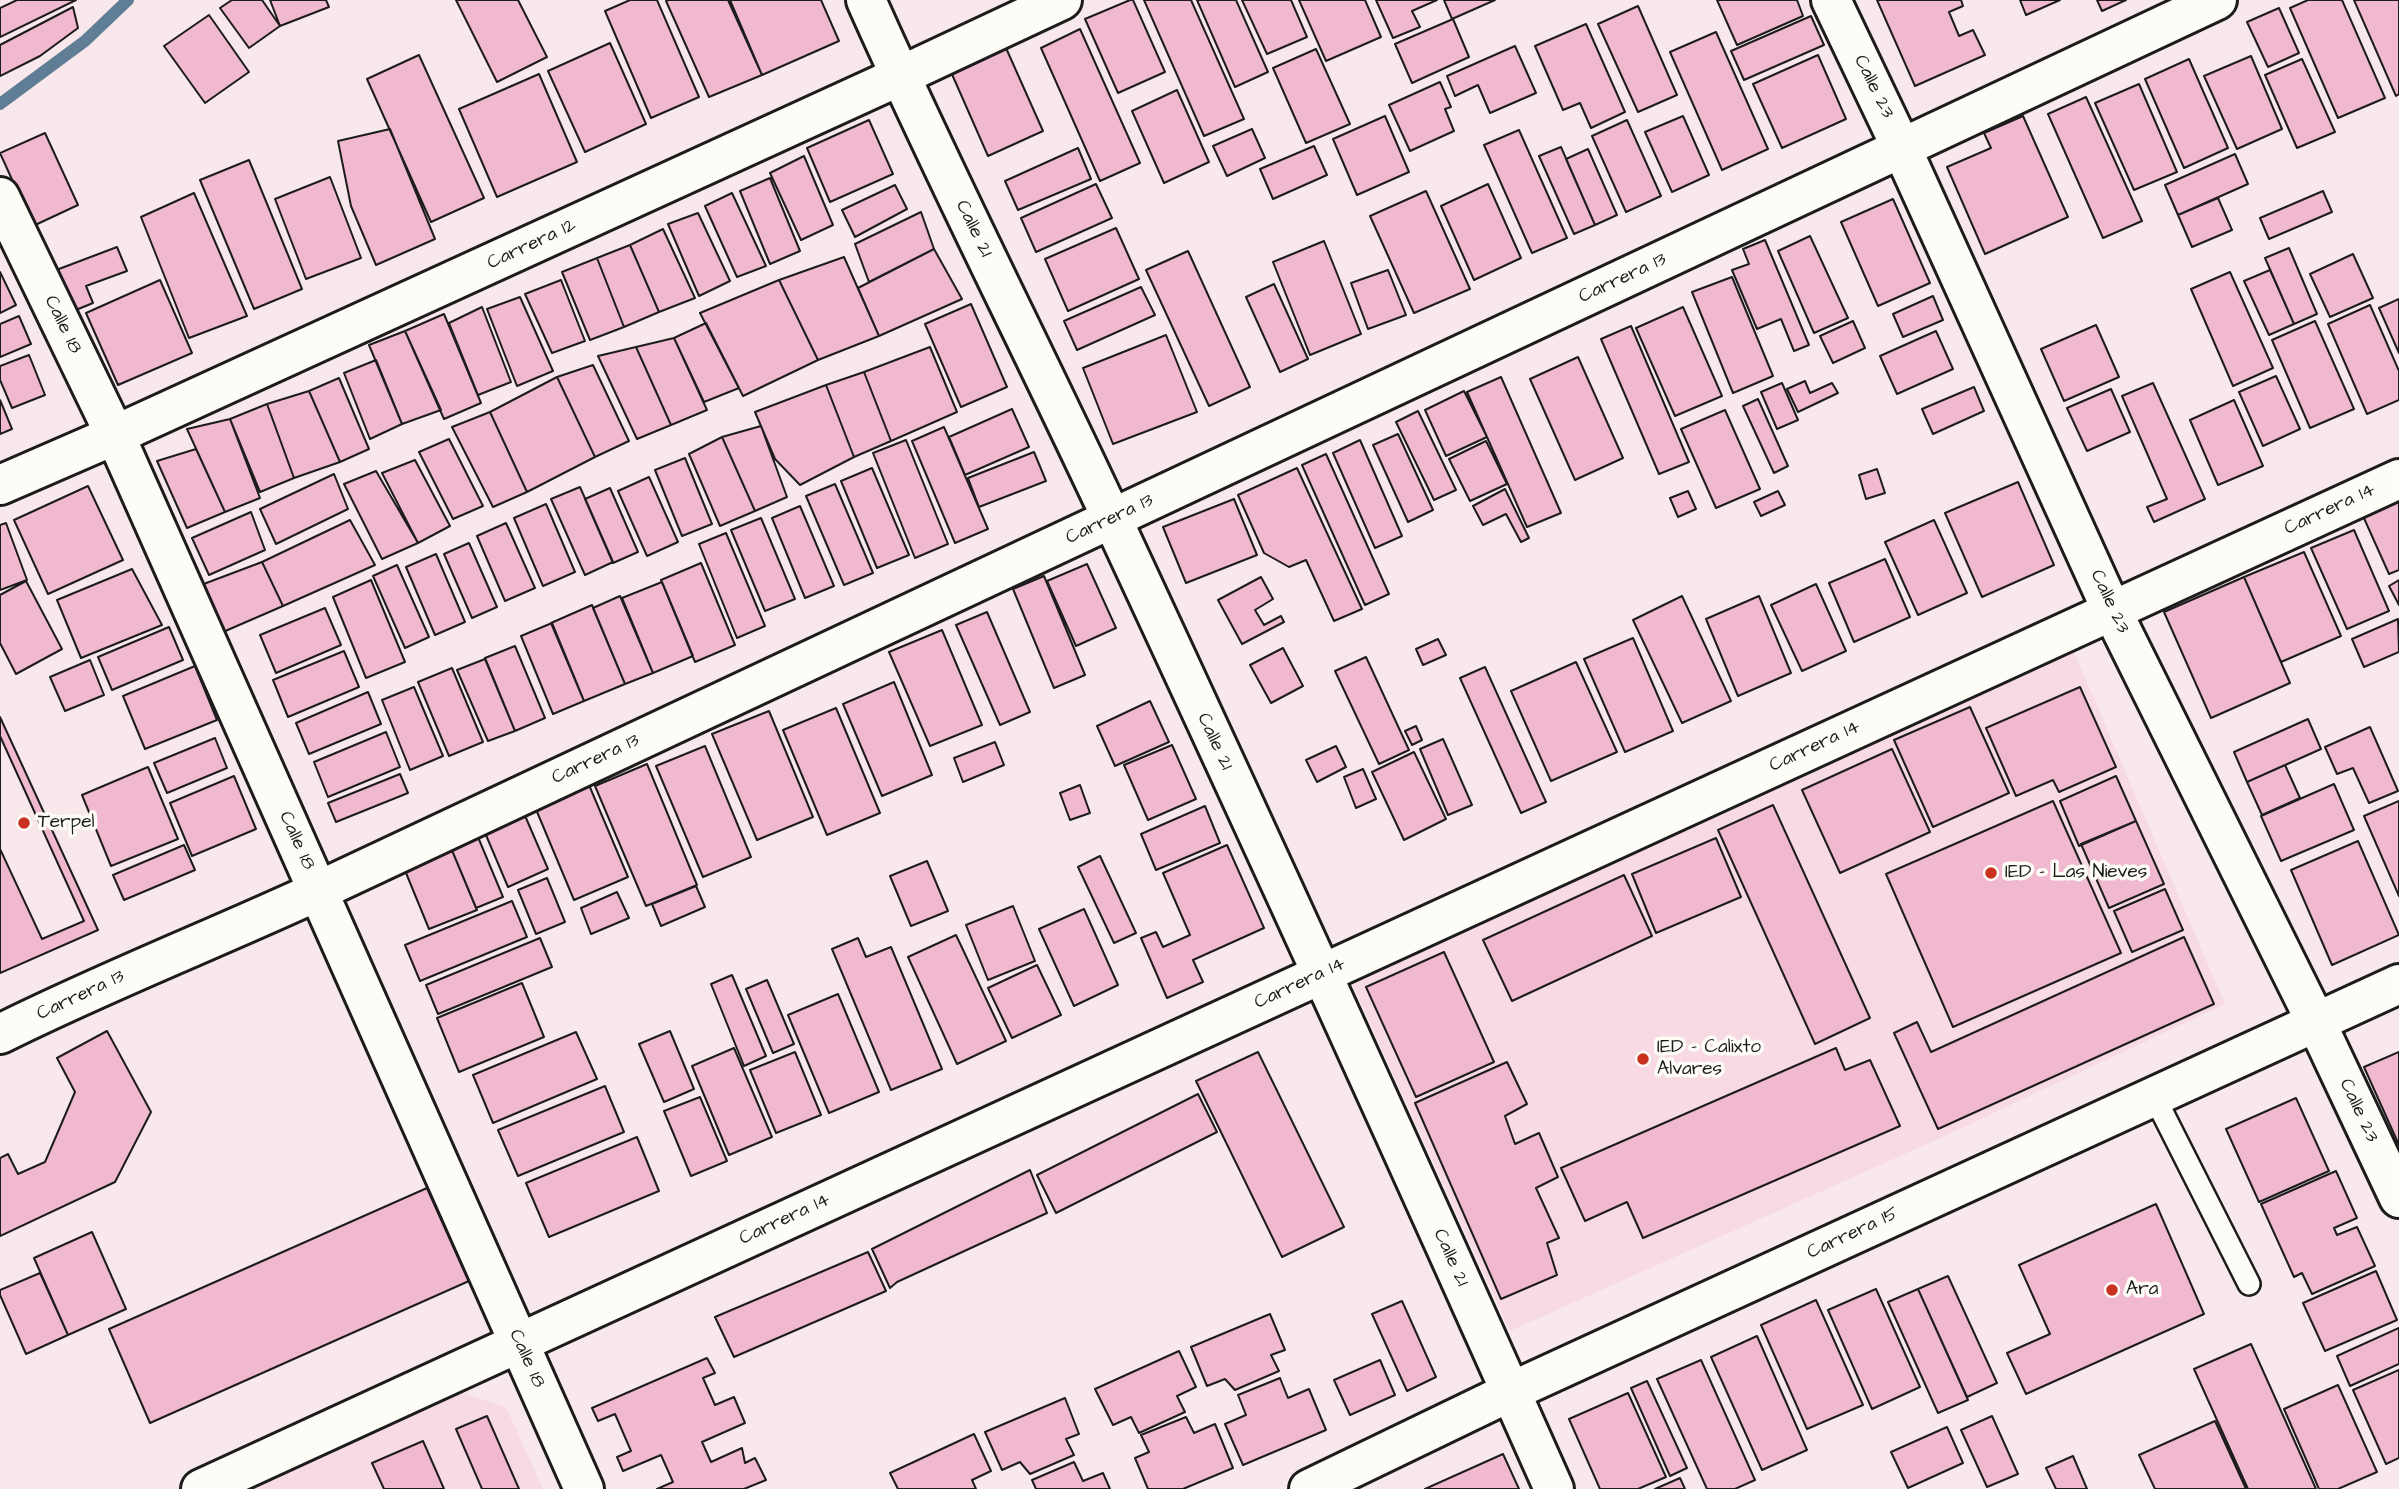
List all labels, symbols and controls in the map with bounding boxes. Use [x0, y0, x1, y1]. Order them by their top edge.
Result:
street label: Calle 23 [1848, 52, 1898, 122]
street label: Calle 21 [950, 197, 996, 261]
street label: Carrera 12 [484, 215, 580, 275]
street label: Carrera 13 [1575, 249, 1671, 309]
street label: Calle 18 [38, 292, 86, 358]
street label: Carrera 14 [2281, 479, 2379, 541]
street label: Carrera 13 [1062, 490, 1158, 550]
street label: Calle 23 [2084, 567, 2134, 637]
street label: Calle 21 [1191, 710, 1237, 774]
street label: Carrera 14 [1766, 716, 1864, 778]
street label: Carrera 13 [548, 730, 644, 790]
street label: Calle 18 [273, 808, 319, 874]
place label: Terpel [38, 812, 94, 834]
marker: Terpel [16, 815, 32, 831]
place label: IED - Las Nieves [2005, 862, 2147, 884]
marker: IED - Las Nieves [1983, 865, 1999, 881]
street label: Carrera 14 [1251, 953, 1349, 1015]
street label: Carrera 13 [33, 966, 129, 1026]
place label: IED - Calixto Alvares [1657, 1037, 1761, 1081]
marker: IED - Calixto Alvares [1635, 1051, 1651, 1067]
street label: Calle 23 [2333, 1076, 2383, 1146]
street label: Carrera 14 [736, 1189, 834, 1251]
street label: Carrera 15 [1804, 1203, 1902, 1265]
street label: Calle 21 [1427, 1226, 1473, 1290]
place label: Ara [2126, 1279, 2158, 1301]
marker: Ara [2104, 1282, 2120, 1298]
street label: Calle 18 [503, 1326, 549, 1392]

